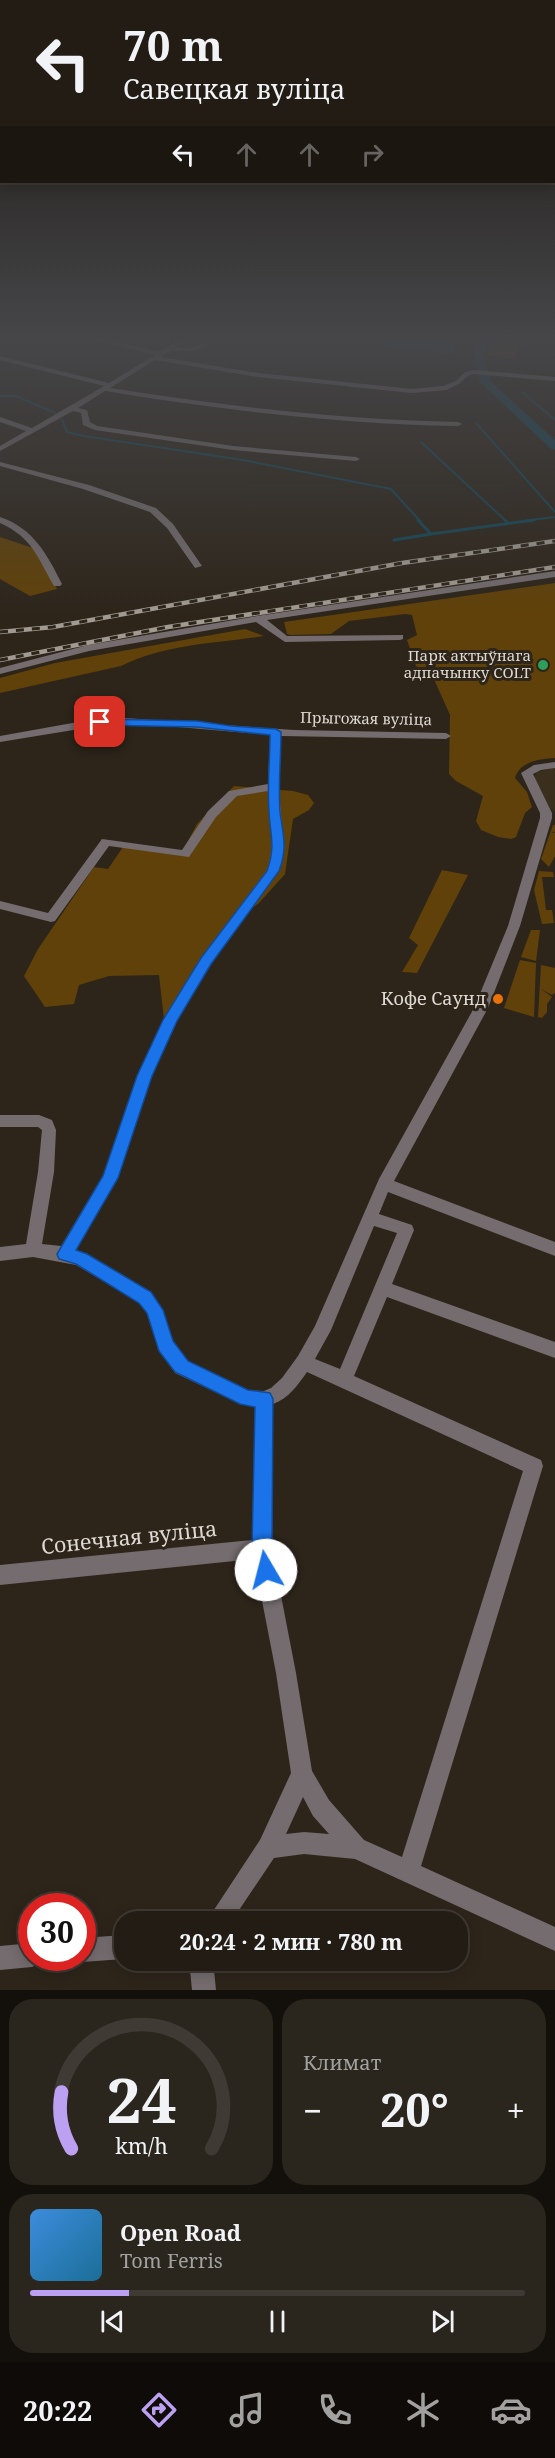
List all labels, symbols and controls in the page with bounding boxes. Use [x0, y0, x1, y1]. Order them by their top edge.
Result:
text: 70 m [123, 16, 223, 73]
icon: left [24, 24, 102, 102]
text: Савецкая вуліца [123, 70, 345, 107]
icon: left [167, 138, 200, 171]
icon: ahead [230, 138, 263, 171]
icon: ahead [293, 138, 326, 171]
icon: right [356, 138, 389, 171]
place label: Парк актыўнага адпачынку COLT [404, 645, 531, 682]
marker: Парк актыўнага адпачынку COLT [536, 658, 550, 672]
pin [74, 696, 125, 747]
icon: arrive [83, 705, 116, 738]
street label: Прыгожая вуліца [300, 707, 432, 729]
place label: Кофе Саунд [381, 986, 486, 1010]
marker: Кофе Саунд [491, 992, 505, 1006]
street label: Сонечная вуліца [40, 1514, 218, 1560]
position arrow [234, 1538, 298, 1602]
speed limit sign: 30 [18, 1893, 96, 1971]
text: 20:24 · 2 мин · 780 m [179, 1926, 403, 1956]
text: Климат [303, 2049, 381, 2076]
text: 24 [106, 2056, 176, 2141]
text: 20° [380, 2079, 449, 2140]
text: − [303, 2088, 322, 2133]
text: + [507, 2088, 525, 2133]
text: km/h [115, 2131, 168, 2160]
text: Open Road [120, 2217, 241, 2247]
text: Tom Ferris [120, 2247, 223, 2274]
icon: previous [96, 2305, 129, 2338]
icon: pause [261, 2305, 294, 2338]
icon: next [426, 2305, 459, 2338]
icon: directions [138, 2389, 180, 2431]
icon: music [226, 2389, 268, 2431]
icon: phone [314, 2389, 356, 2431]
icon: climate [402, 2389, 444, 2431]
icon: car [490, 2389, 532, 2431]
text: 20:22 [23, 2392, 92, 2429]

